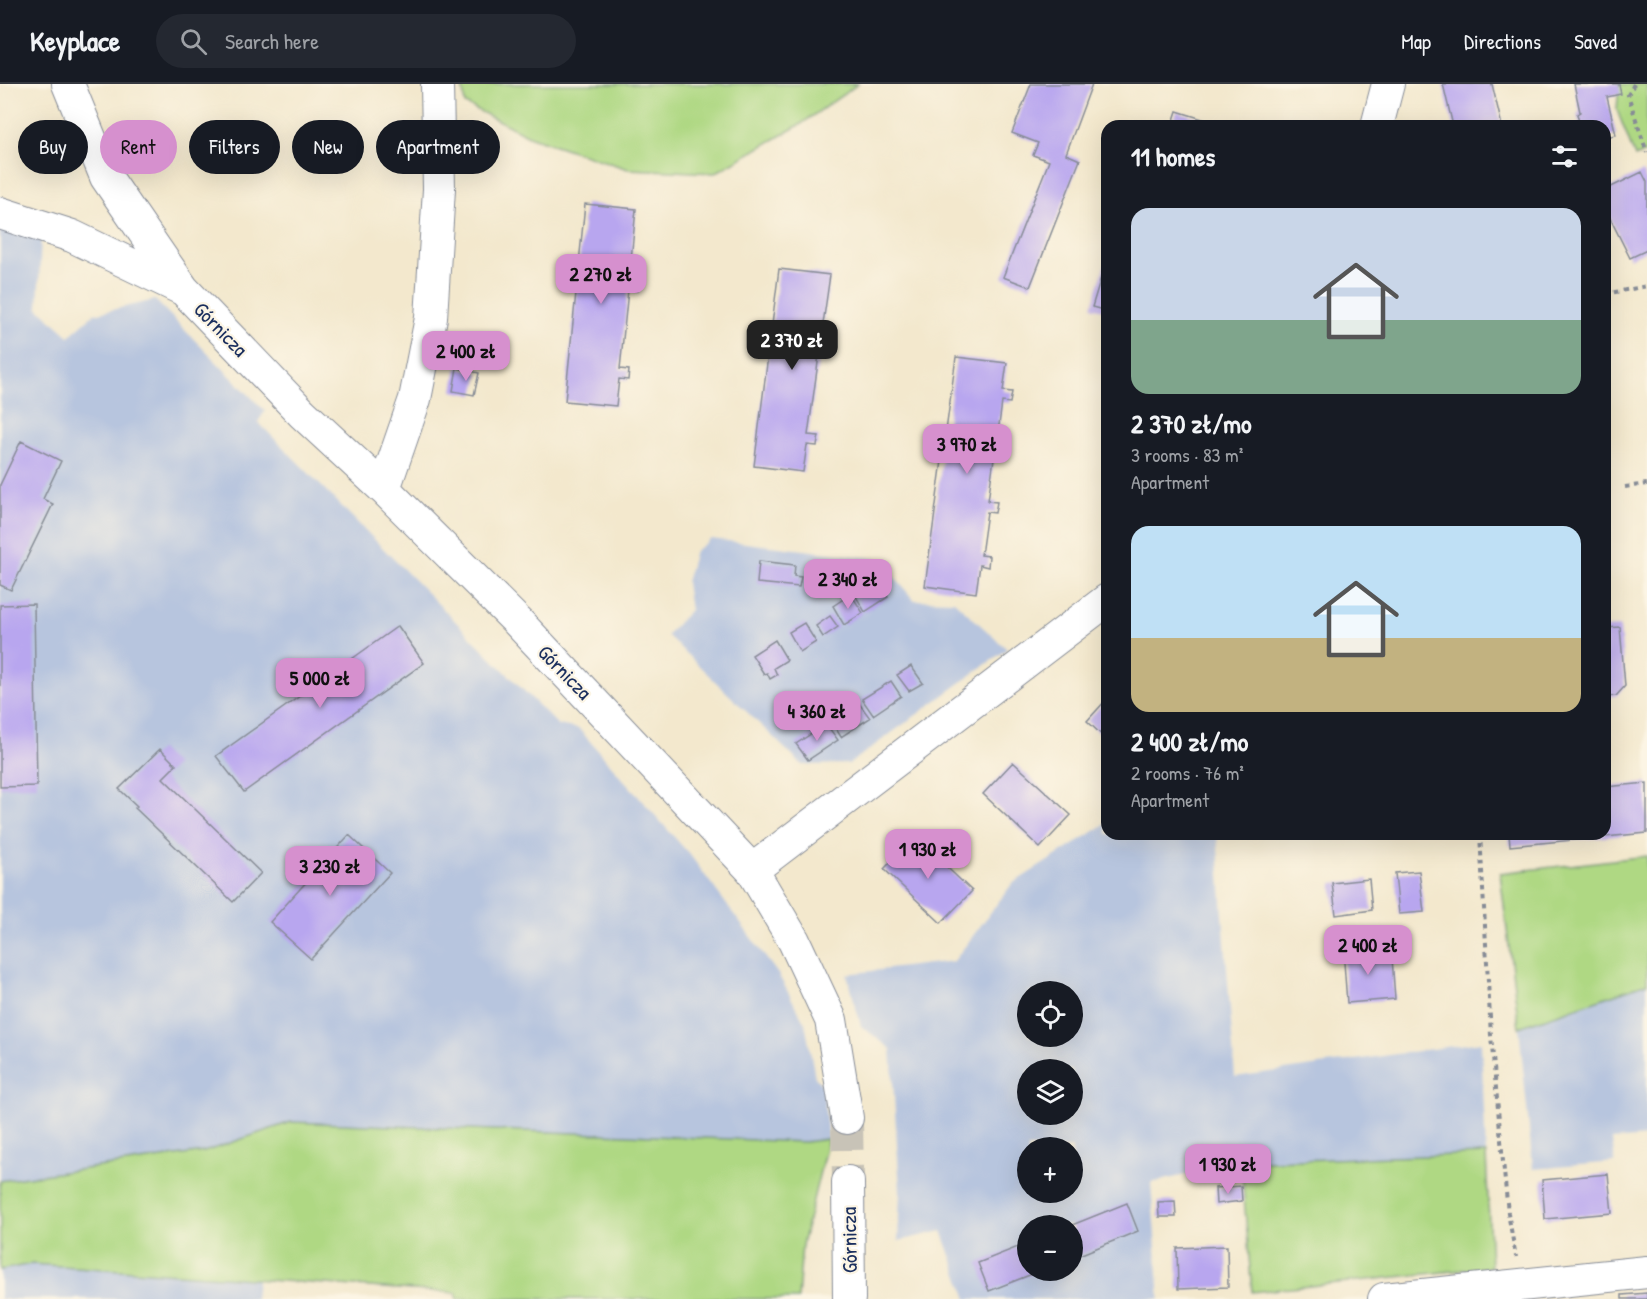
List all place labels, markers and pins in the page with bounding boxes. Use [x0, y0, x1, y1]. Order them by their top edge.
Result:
pin: 2 270 zł [539, 254, 663, 305]
pin: 2 370 zł [730, 320, 854, 371]
pin: 2 400 zł [404, 331, 528, 382]
pin: 3 970 zł [905, 424, 1029, 475]
pin: 2 340 zł [786, 559, 910, 610]
pin: 5 000 zł [258, 658, 382, 709]
pin: 4 360 zł [755, 691, 879, 742]
pin: 1 930 zł [866, 829, 990, 880]
pin: 3 230 zł [268, 846, 392, 897]
pin: 2 400 zł [1306, 925, 1430, 976]
pin: 1 930 zł [1166, 1144, 1290, 1195]

